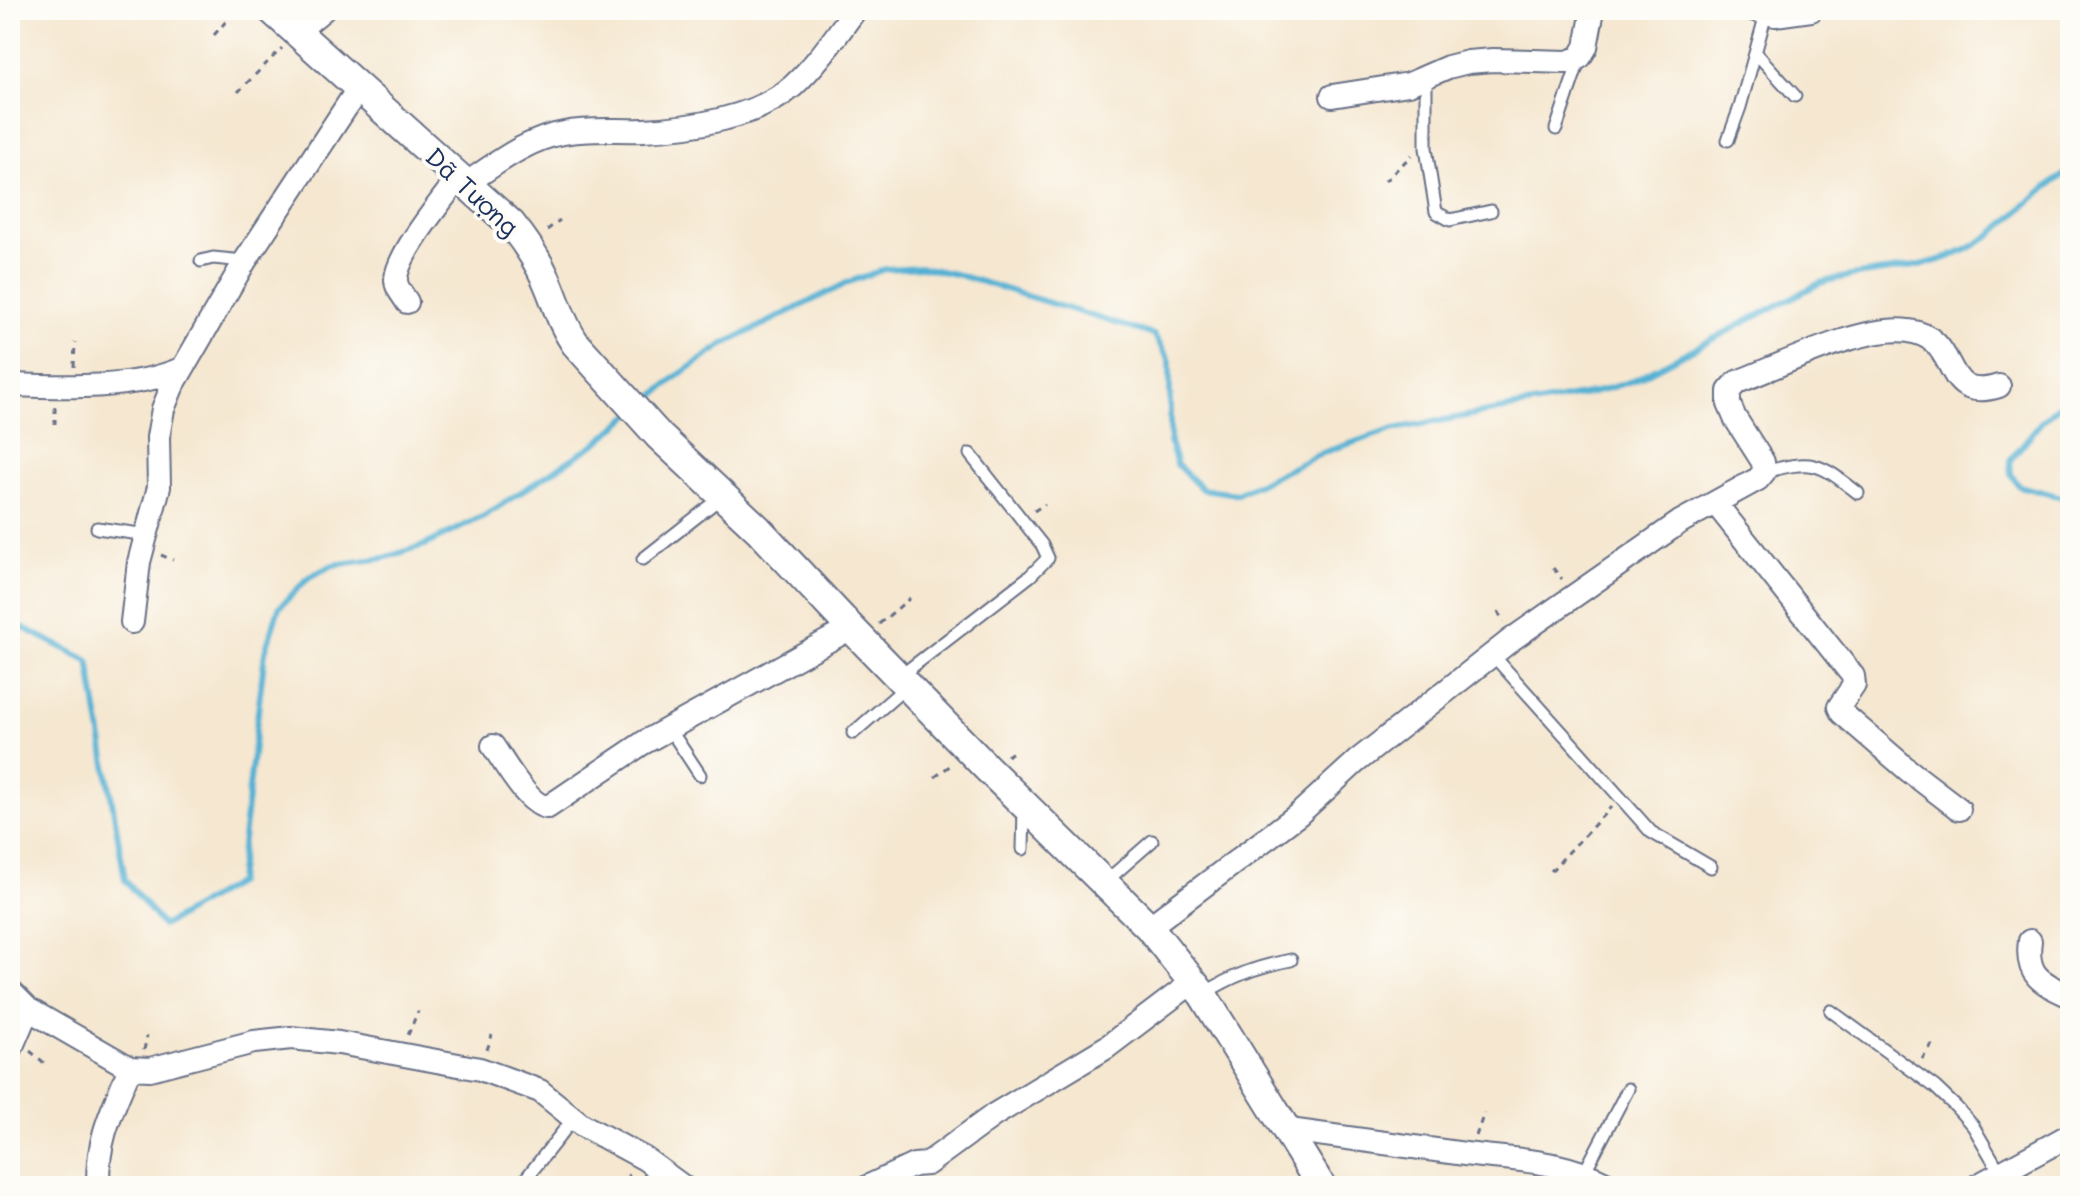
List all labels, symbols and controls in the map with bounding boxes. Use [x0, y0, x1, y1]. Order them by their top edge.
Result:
street label: Dã Tượng [419, 139, 527, 243]

